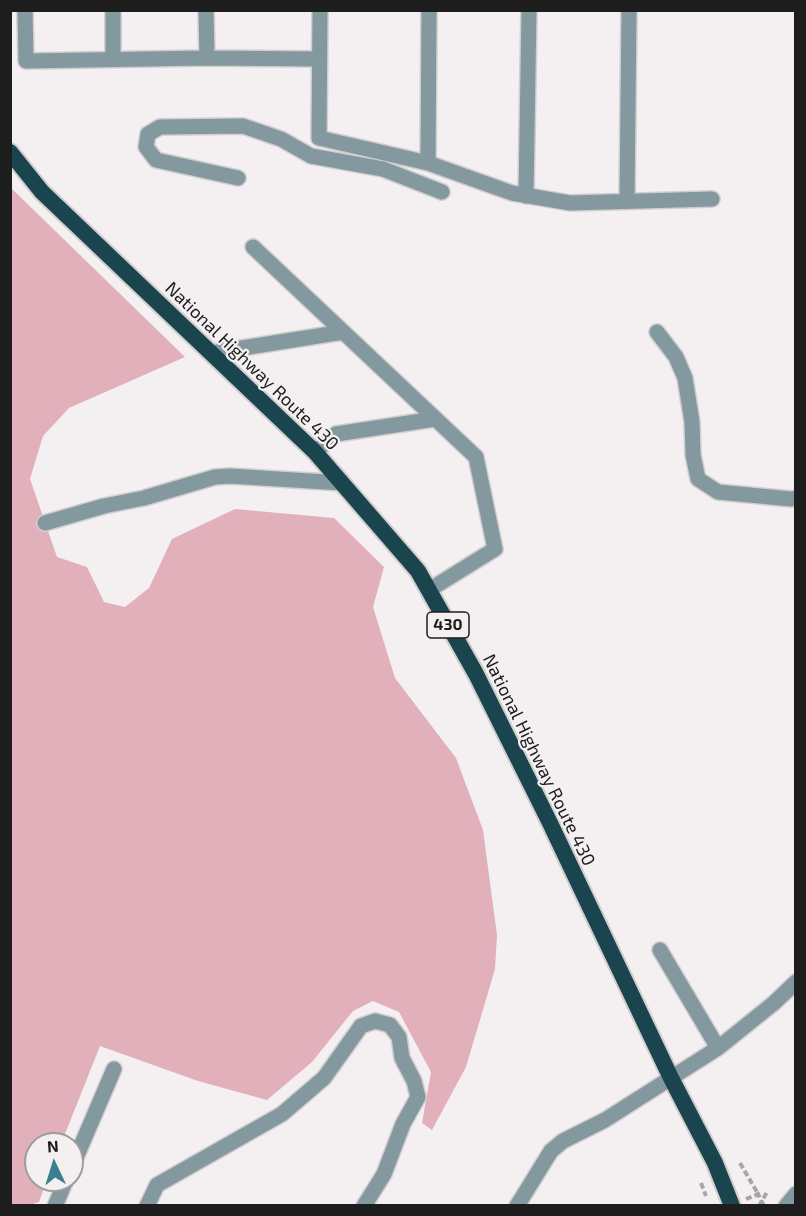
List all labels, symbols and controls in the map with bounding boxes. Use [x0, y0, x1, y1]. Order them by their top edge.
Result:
street label: National Highway Route 430 [161, 277, 343, 455]
road number: 430 [427, 612, 469, 638]
street label: National Highway Route 430 [478, 651, 600, 869]
north arrow [24, 1132, 84, 1192]
text: N [46, 1136, 59, 1155]

